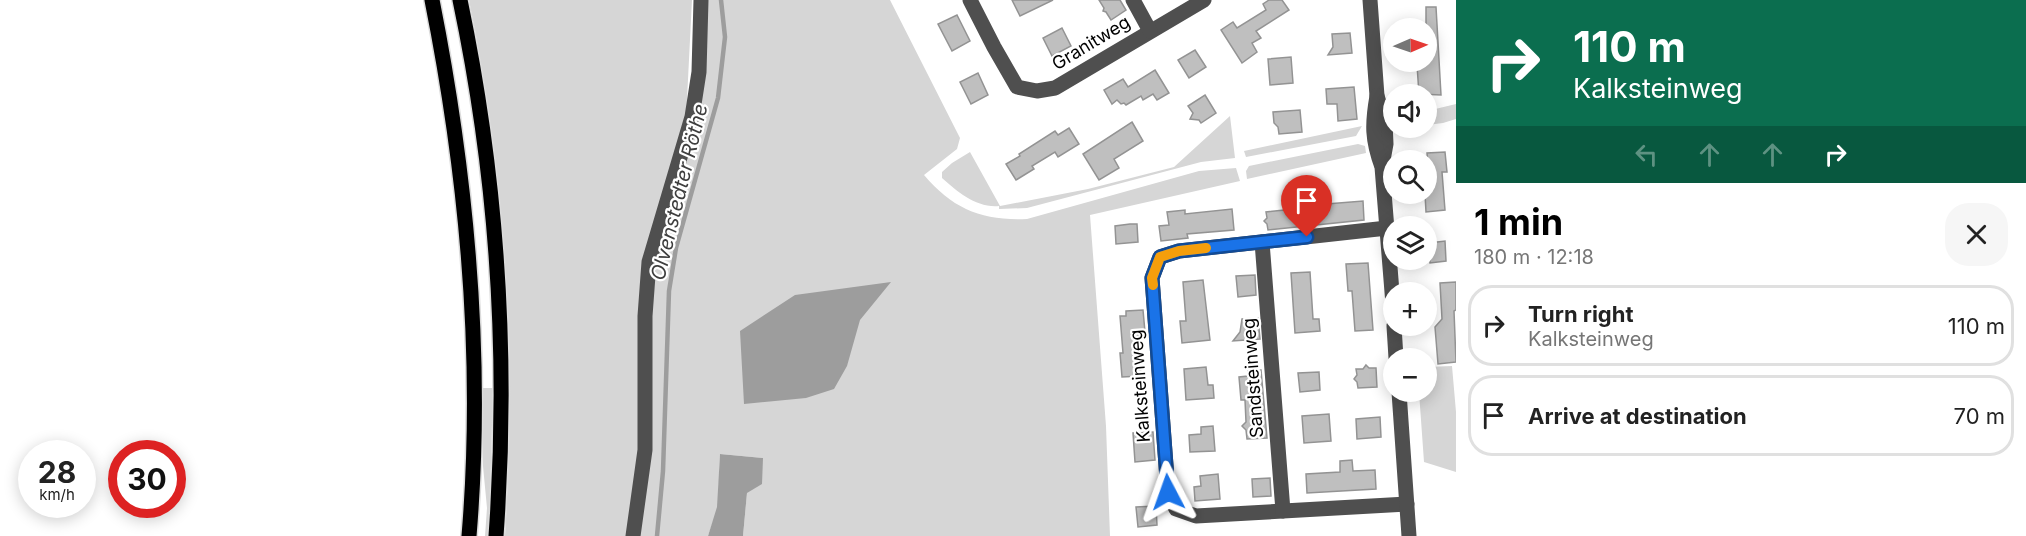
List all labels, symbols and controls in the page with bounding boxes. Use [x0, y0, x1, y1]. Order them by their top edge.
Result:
street label: Granitweg [1048, 11, 1134, 74]
north arrow [1383, 18, 1437, 72]
map controls [1383, 18, 1437, 402]
text: 110 m [1573, 21, 1686, 72]
icon: right [1474, 24, 1552, 102]
text: Kalksteinweg [1573, 72, 1743, 105]
button: sound [1383, 84, 1437, 138]
water label: Olvenstedter Röthe [645, 101, 713, 283]
icon: left [1630, 138, 1663, 171]
icon: ahead [1693, 138, 1726, 171]
icon: ahead [1756, 138, 1789, 171]
icon: right [1819, 138, 1852, 171]
button: search [1383, 150, 1437, 204]
pin [1281, 175, 1332, 237]
icon: arrive [1290, 184, 1323, 217]
text: 1 min [1474, 200, 1563, 244]
button: close [1945, 203, 2008, 266]
button: layers [1383, 216, 1437, 270]
text: 180 m · 12:18 [1474, 245, 1594, 269]
button: + [1383, 282, 1437, 336]
text: Turn right [1528, 301, 1634, 327]
icon: right [1477, 309, 1510, 342]
text: 110 m [1948, 313, 2005, 339]
street label: Sandsteinweg [1238, 317, 1267, 439]
text: Kalksteinweg [1528, 327, 1654, 351]
street label: Kalksteinweg [1125, 329, 1154, 443]
button: − [1383, 348, 1437, 402]
icon: arrive [1477, 399, 1510, 432]
text: Arrive at destination [1528, 403, 1747, 429]
text: 70 m [1954, 403, 2005, 429]
speed limit sign: 30 [108, 440, 186, 518]
text: 28 [38, 454, 76, 490]
position arrow [1136, 460, 1200, 524]
text: km/h [39, 485, 75, 504]

